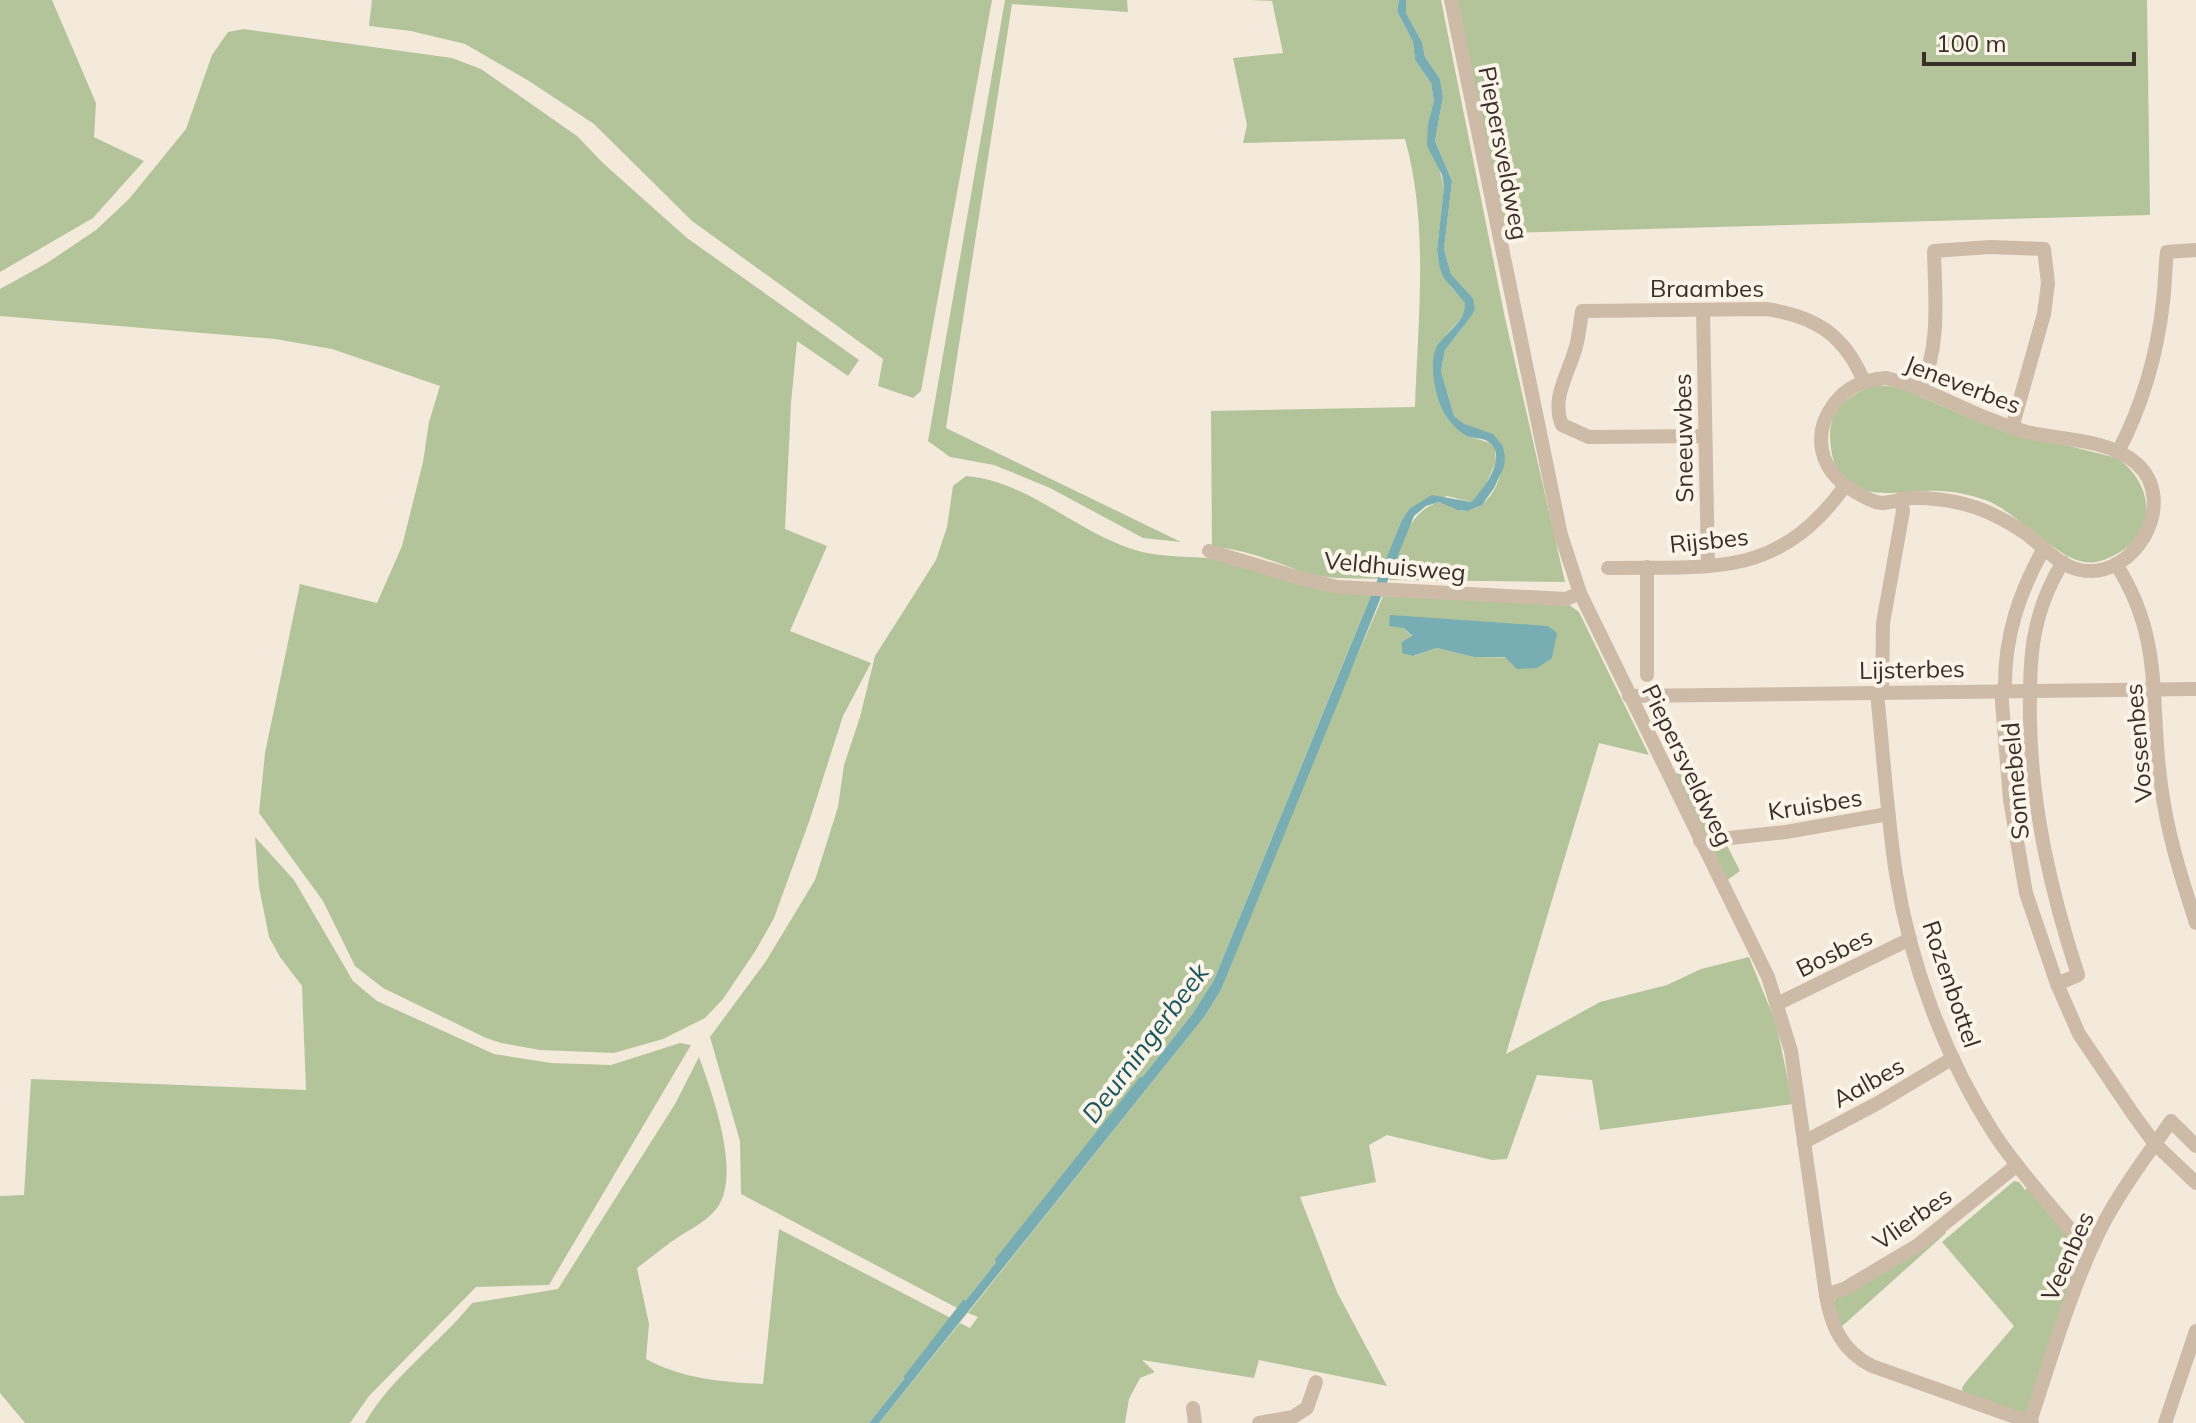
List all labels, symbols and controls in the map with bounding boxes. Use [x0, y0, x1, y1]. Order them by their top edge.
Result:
scale bar [1924, 16, 2134, 66]
text: 100 m [1936, 28, 2007, 58]
street label: Piepersveldweg [1472, 64, 1536, 242]
street label: Braambes [1650, 273, 1764, 303]
street label: Jeneverbes [1901, 348, 2025, 420]
street label: Sneeuwbes [1667, 373, 1699, 503]
street label: Rijsbes [1668, 521, 1750, 559]
street label: Veldhuisweg [1323, 545, 1467, 587]
street label: Lijsterbes [1859, 653, 1965, 685]
street label: Piepersveldweg [1636, 679, 1740, 851]
street label: Vossenbes [2118, 682, 2158, 804]
street label: Sonnebeld [1995, 721, 2035, 841]
street label: Kruisbes [1766, 782, 1864, 826]
street label: Rozenbottel [1916, 917, 1988, 1051]
street label: Bosbes [1791, 921, 1877, 983]
water label: Deurningerbeek [1074, 956, 1216, 1129]
street label: Aalbes [1827, 1050, 1909, 1114]
street label: Vlierbes [1867, 1180, 1957, 1256]
street label: Veenbes [2034, 1207, 2100, 1305]

